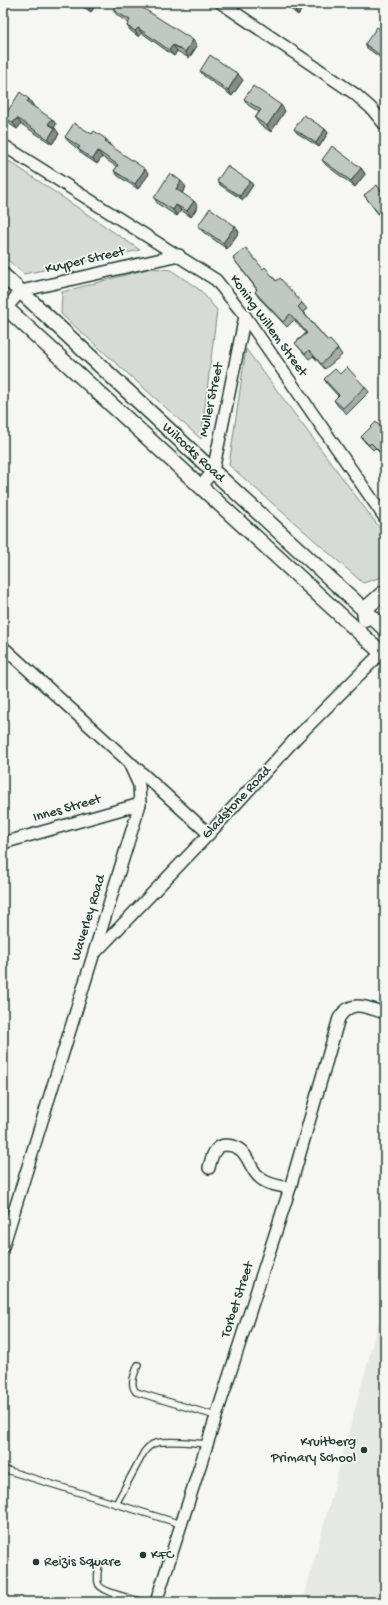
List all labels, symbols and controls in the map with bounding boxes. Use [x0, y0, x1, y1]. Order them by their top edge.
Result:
street label: Kuyper Street [44, 243, 128, 278]
street label: Koning Willem Street [225, 272, 311, 381]
street label: Muller Street [196, 360, 228, 439]
street label: Wilcocks Road [158, 419, 229, 488]
street label: Gladstone Road [199, 762, 276, 843]
street label: Innes Street [31, 791, 104, 827]
street label: Waverley Road [68, 871, 111, 963]
street label: Torbet Street [217, 1259, 259, 1341]
place label: Kruitberg Primary School [270, 1434, 356, 1467]
marker: Kruitberg Primary School [359, 1445, 369, 1455]
place label: KFC [151, 1547, 175, 1564]
marker: KFC [138, 1550, 148, 1560]
place label: Reizis Square [44, 1554, 121, 1571]
marker: Reizis Square [31, 1557, 41, 1567]

